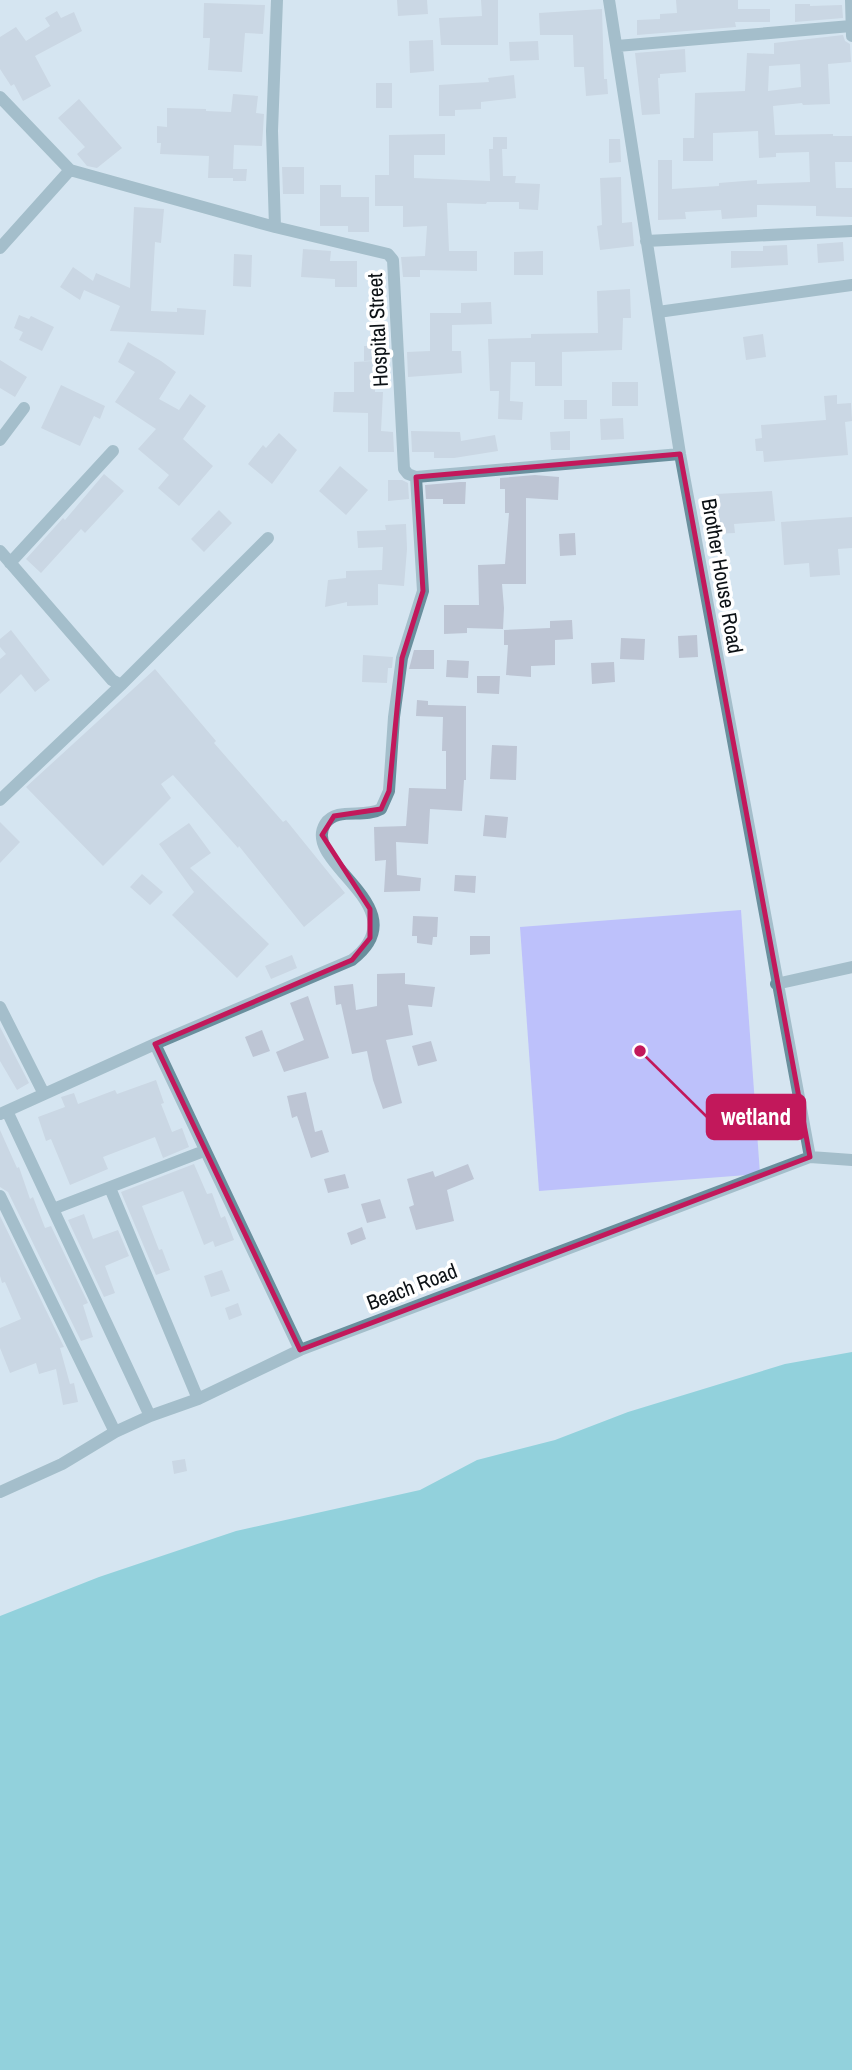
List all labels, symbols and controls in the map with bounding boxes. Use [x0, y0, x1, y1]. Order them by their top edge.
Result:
street label: Hospital Street [360, 272, 395, 388]
street label: Brother House Road [695, 496, 750, 656]
callout: wetland [707, 1095, 805, 1139]
text: wetland [721, 1101, 791, 1132]
street label: Beach Road [362, 1256, 461, 1317]

